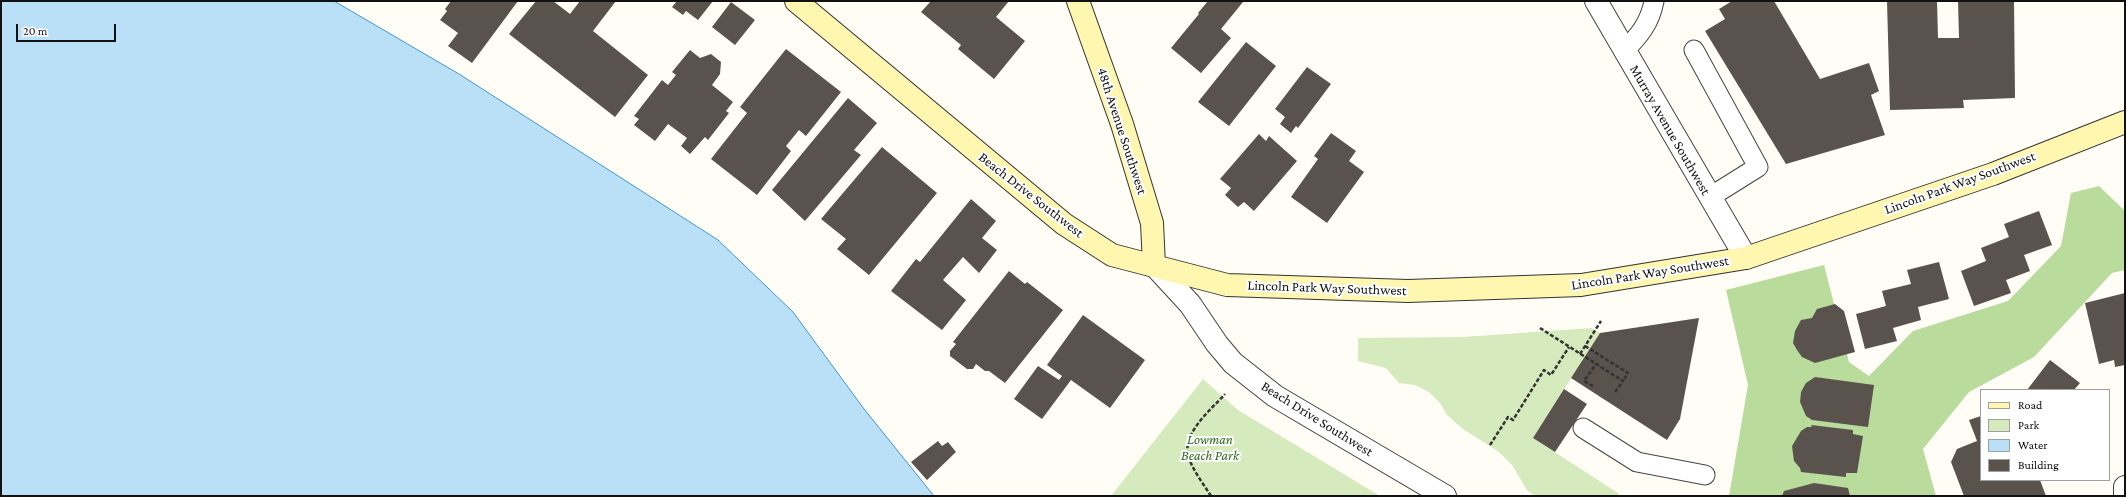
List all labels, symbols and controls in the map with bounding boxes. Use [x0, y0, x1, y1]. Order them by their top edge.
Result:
scale bar [18, 16, 118, 42]
text: 20 m [23, 24, 47, 38]
street label: Murray Avenue Southwest [1626, 62, 1714, 198]
street label: 48th Avenue Southwest [1093, 65, 1151, 197]
street label: Lincoln Park Way Southwest [1882, 148, 2038, 218]
street label: Beach Drive Southwest [975, 149, 1087, 241]
street label: Lincoln Park Way Southwest [1570, 252, 1730, 294]
street label: Lincoln Park Way Southwest [1247, 277, 1407, 299]
street label: Beach Drive Southwest [1258, 378, 1376, 460]
legend [1980, 389, 2110, 481]
text: Road [2018, 398, 2042, 412]
text: Park [2018, 418, 2039, 432]
park label: Lowman Beach Park [1181, 432, 1239, 464]
text: Water [2018, 438, 2047, 452]
text: Building [2018, 458, 2059, 472]

